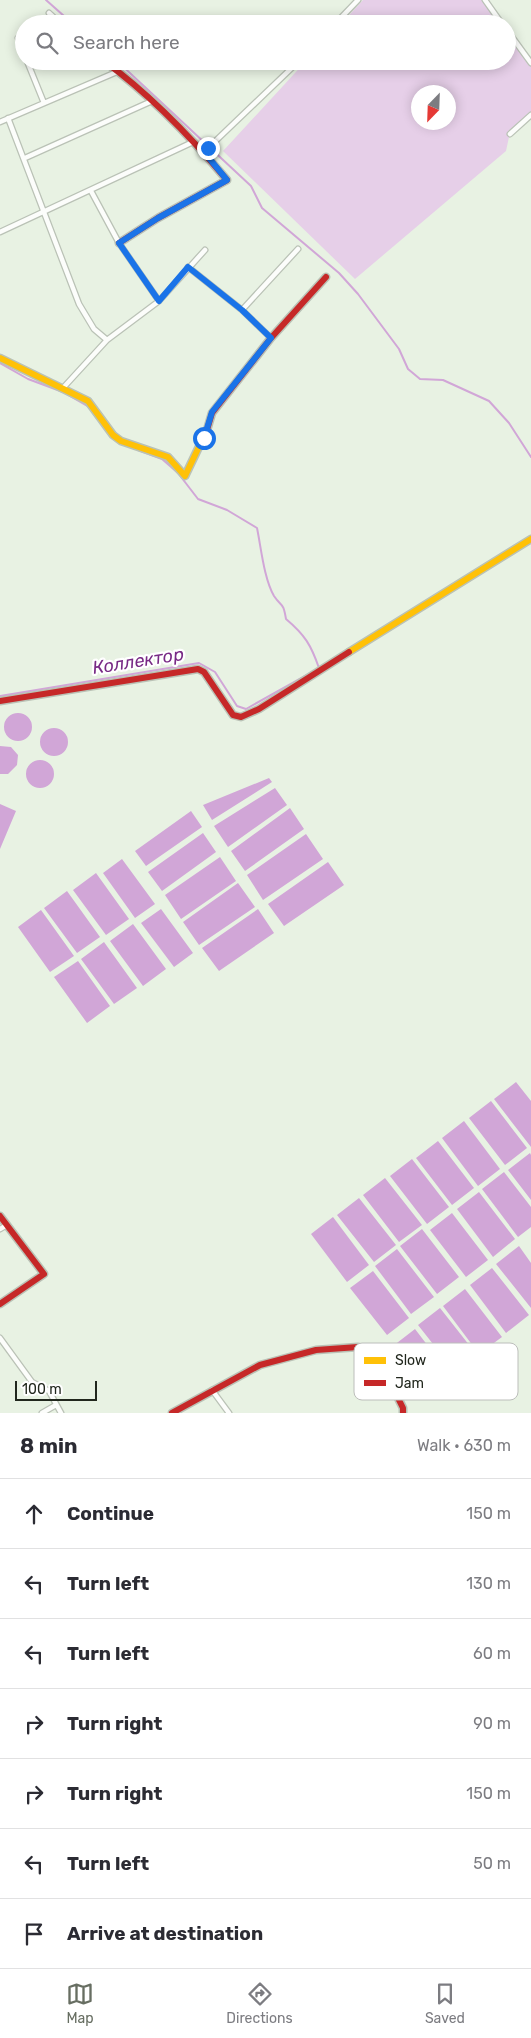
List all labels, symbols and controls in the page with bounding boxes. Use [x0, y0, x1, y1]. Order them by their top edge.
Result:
search box [15, 15, 516, 70]
icon: search [33, 29, 61, 57]
text: Search here [73, 31, 180, 54]
north arrow [411, 85, 456, 130]
route end [197, 137, 220, 160]
route start [193, 427, 216, 450]
water label: Коллектор [91, 643, 185, 679]
legend [354, 1343, 518, 1400]
text: Slow [395, 1352, 426, 1369]
text: Jam [395, 1375, 424, 1392]
scale bar [15, 1378, 98, 1401]
text: 100 m [22, 1381, 62, 1398]
text: 8 min [20, 1433, 77, 1458]
text: Walk · 630 m [417, 1436, 511, 1455]
icon: ahead [20, 1500, 48, 1528]
text: Continue [67, 1502, 154, 1525]
text: 150 m [466, 1504, 511, 1523]
icon: left [20, 1570, 48, 1598]
text: Turn left [67, 1572, 149, 1595]
text: 130 m [466, 1574, 511, 1593]
icon: left [20, 1640, 48, 1668]
text: Turn left [67, 1642, 149, 1665]
text: 60 m [473, 1644, 511, 1663]
icon: right [20, 1710, 48, 1738]
text: Turn right [67, 1712, 162, 1735]
text: 90 m [473, 1714, 511, 1733]
icon: right [20, 1780, 48, 1808]
text: Turn right [67, 1782, 162, 1805]
text: 150 m [466, 1784, 511, 1803]
icon: left [20, 1850, 48, 1878]
text: Turn left [67, 1852, 149, 1875]
text: 50 m [473, 1854, 511, 1873]
icon: arrive [20, 1920, 48, 1948]
text: Arrive at destination [67, 1922, 263, 1945]
tab: Map [66, 1980, 94, 2027]
tab: Directions [226, 1980, 293, 2027]
tab: Saved [425, 1980, 465, 2027]

